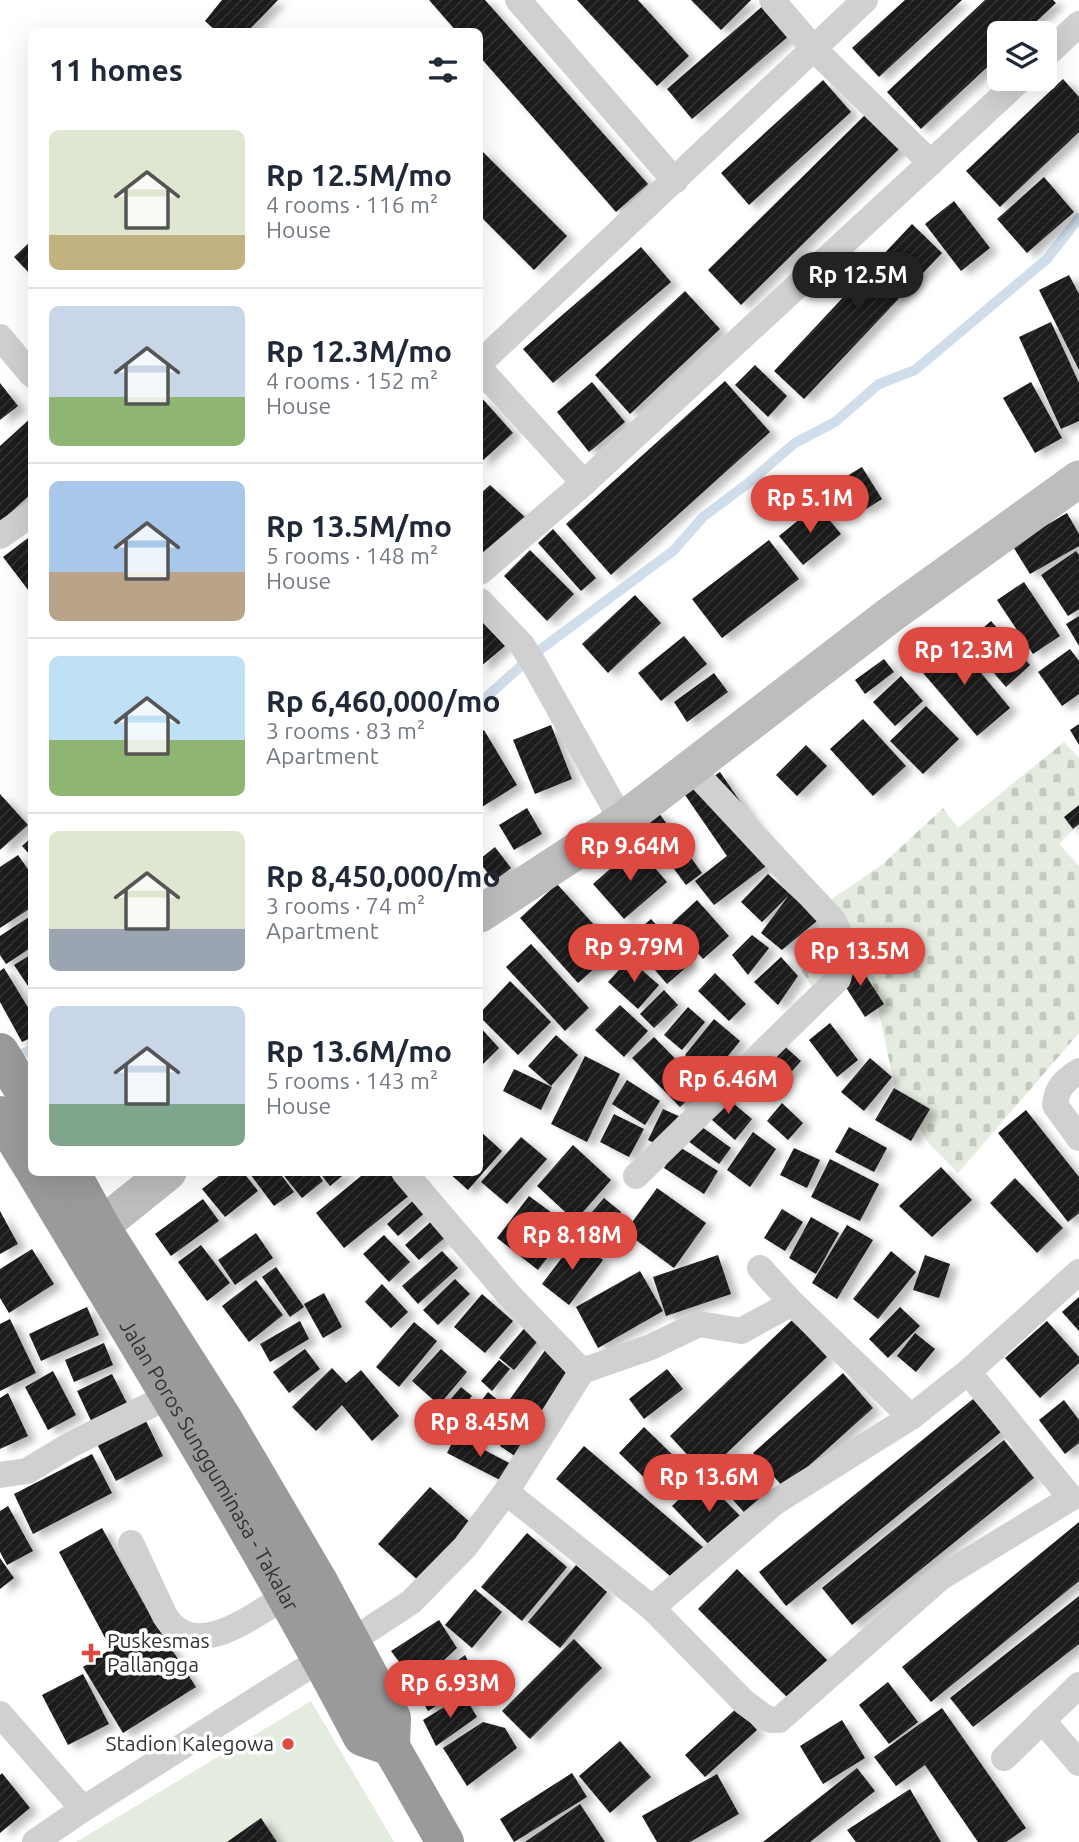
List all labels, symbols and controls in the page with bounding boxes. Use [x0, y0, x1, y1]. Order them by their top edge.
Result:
map controls [987, 21, 1057, 91]
button: layers [987, 21, 1057, 91]
icon: filters [424, 51, 462, 89]
text: 11 homes [49, 53, 183, 87]
icon: home [105, 158, 189, 242]
text: Rp 12.5M/mo [266, 158, 452, 192]
text: 4 rooms · 116 m² [266, 192, 438, 217]
text: House [266, 217, 331, 242]
pin: Rp 12.5M [786, 252, 930, 312]
text: Rp 12.5M [808, 262, 908, 287]
icon: home [105, 334, 189, 418]
text: Rp 12.3M/mo [266, 334, 452, 368]
text: 4 rooms · 152 m² [266, 368, 438, 393]
text: House [266, 393, 331, 418]
pin: Rp 5.1M [745, 476, 875, 535]
text: Rp 5.1M [767, 485, 853, 510]
icon: home [105, 509, 189, 593]
text: Rp 13.5M/mo [266, 509, 452, 543]
text: 5 rooms · 148 m² [266, 543, 438, 568]
text: House [266, 568, 331, 593]
pin: Rp 12.3M [892, 628, 1036, 687]
text: Rp 12.3M [914, 637, 1014, 662]
icon: home [105, 684, 189, 768]
text: Rp 6,460,000/mo [266, 684, 500, 718]
text: 3 rooms · 83 m² [266, 718, 425, 743]
text: Apartment [266, 743, 379, 768]
pin: Rp 9.64M [558, 824, 702, 883]
text: Rp 9.64M [580, 833, 680, 858]
icon: home [105, 859, 189, 943]
text: Rp 8,450,000/mo [266, 859, 500, 893]
text: 3 rooms · 74 m² [266, 893, 425, 918]
text: Apartment [266, 918, 379, 943]
pin: Rp 9.79M [562, 925, 706, 984]
pin: Rp 13.5M [788, 928, 932, 988]
text: Rp 9.79M [584, 934, 684, 959]
text: Rp 13.5M [810, 938, 910, 963]
icon: home [105, 1034, 189, 1118]
text: Rp 13.6M/mo [266, 1034, 452, 1068]
pin: Rp 6.46M [656, 1056, 800, 1116]
text: Rp 6.46M [678, 1066, 778, 1091]
text: 5 rooms · 143 m² [266, 1068, 438, 1093]
text: House [266, 1093, 331, 1118]
pin: Rp 8.18M [500, 1212, 644, 1272]
text: Rp 8.18M [522, 1222, 622, 1247]
street label: Jalan Poros Sungguminasa - Takalar [115, 1315, 304, 1615]
pin: Rp 8.45M [408, 1400, 552, 1459]
text: Rp 8.45M [430, 1409, 530, 1434]
pin: Rp 13.6M [637, 1454, 781, 1514]
text: Rp 13.6M [659, 1464, 759, 1489]
place label: Puskesmas Pallangga [107, 1628, 210, 1676]
marker: Puskesmas Pallangga [81, 1643, 101, 1663]
pin: Rp 6.93M [378, 1660, 522, 1720]
text: Rp 6.93M [400, 1670, 500, 1695]
place label: Stadion Kalegowa [105, 1731, 274, 1755]
marker: Stadion Kalegowa [280, 1736, 296, 1752]

